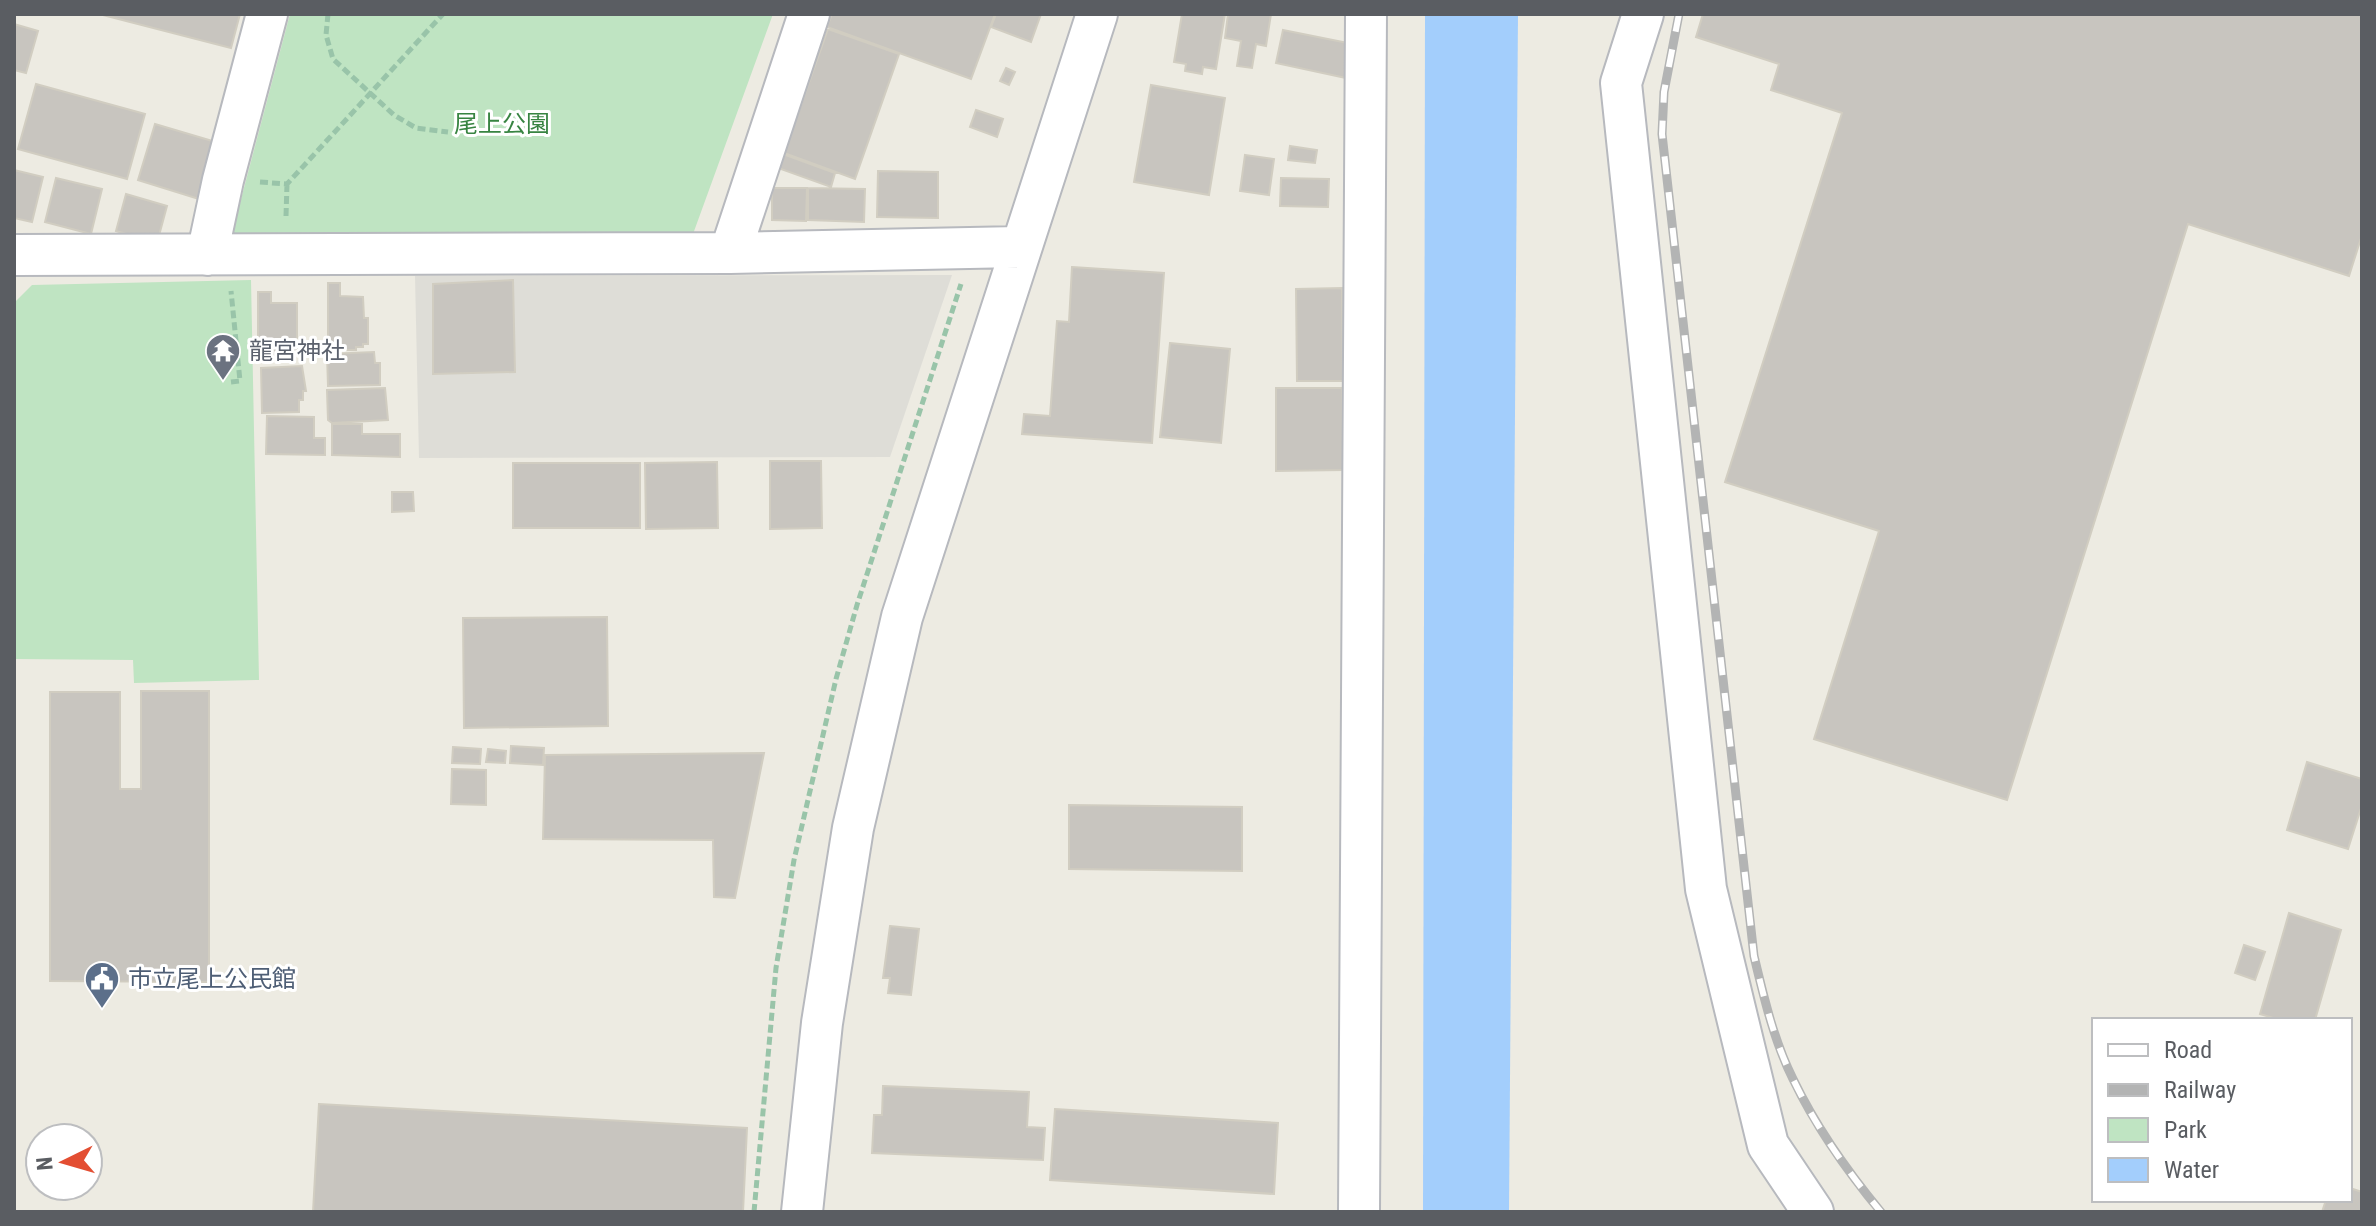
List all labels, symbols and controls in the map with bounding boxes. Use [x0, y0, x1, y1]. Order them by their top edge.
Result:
park label: 尾上公園 [454, 110, 550, 138]
temple icon: 龍宮神社 [204, 332, 242, 382]
place label: 龍宮神社 [249, 337, 345, 365]
public building icon: 市立尾上公民館 [83, 960, 121, 1010]
place label: 市立尾上公民館 [128, 965, 296, 993]
legend [2092, 1018, 2352, 1202]
text: Road [2164, 1036, 2212, 1064]
text: Railway [2164, 1076, 2236, 1104]
text: Park [2164, 1116, 2207, 1144]
north arrow [24, 1122, 104, 1202]
text: N [32, 1156, 58, 1172]
text: Water [2164, 1156, 2219, 1184]

